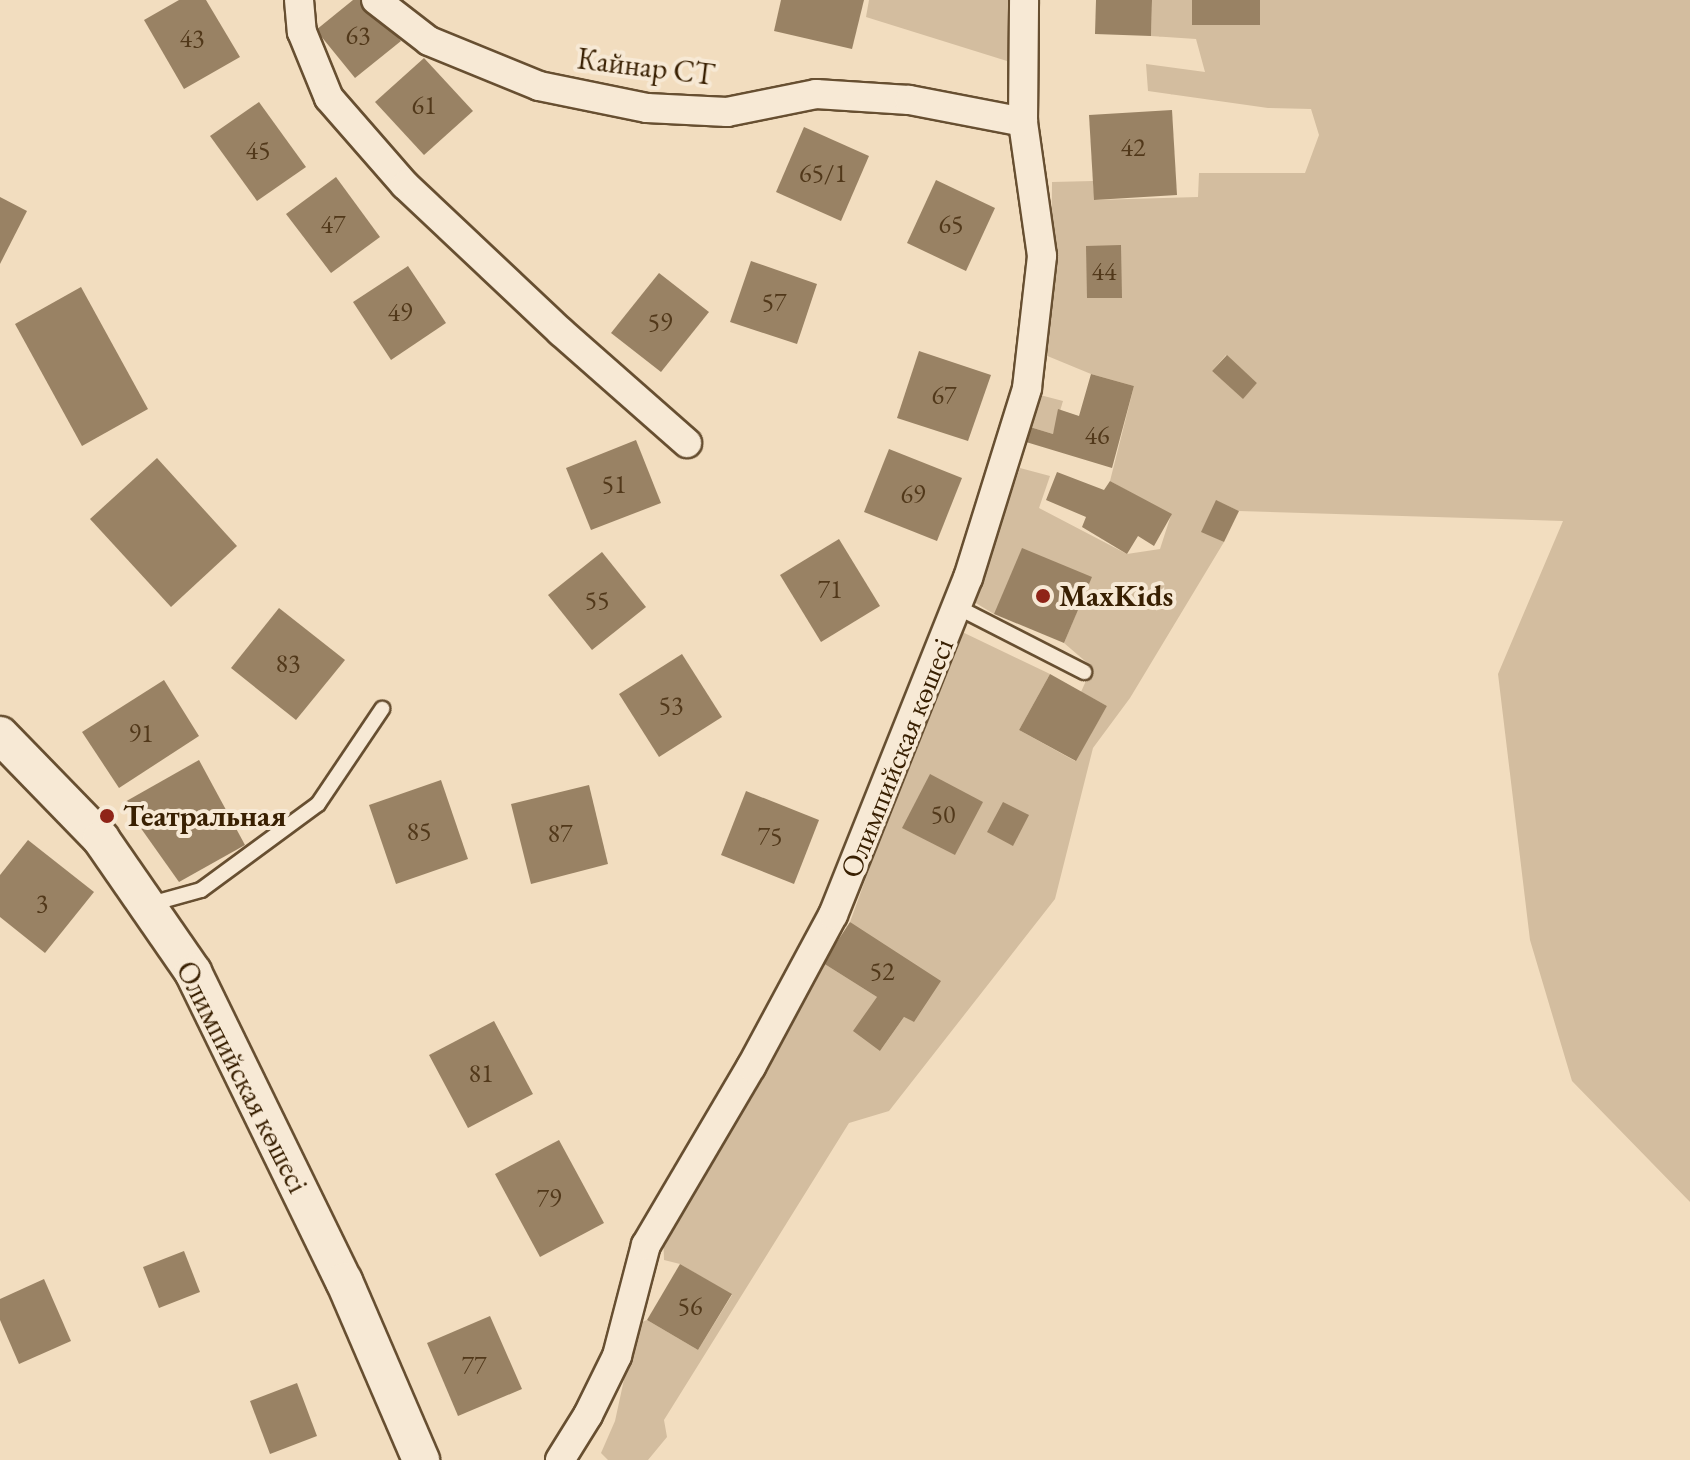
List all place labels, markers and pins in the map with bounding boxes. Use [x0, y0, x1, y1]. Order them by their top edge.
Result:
place label: MaxKids [1059, 578, 1173, 614]
marker: MaxKids [1034, 587, 1052, 605]
place label: Театральная [123, 798, 286, 834]
marker: Театральная [98, 807, 116, 825]

